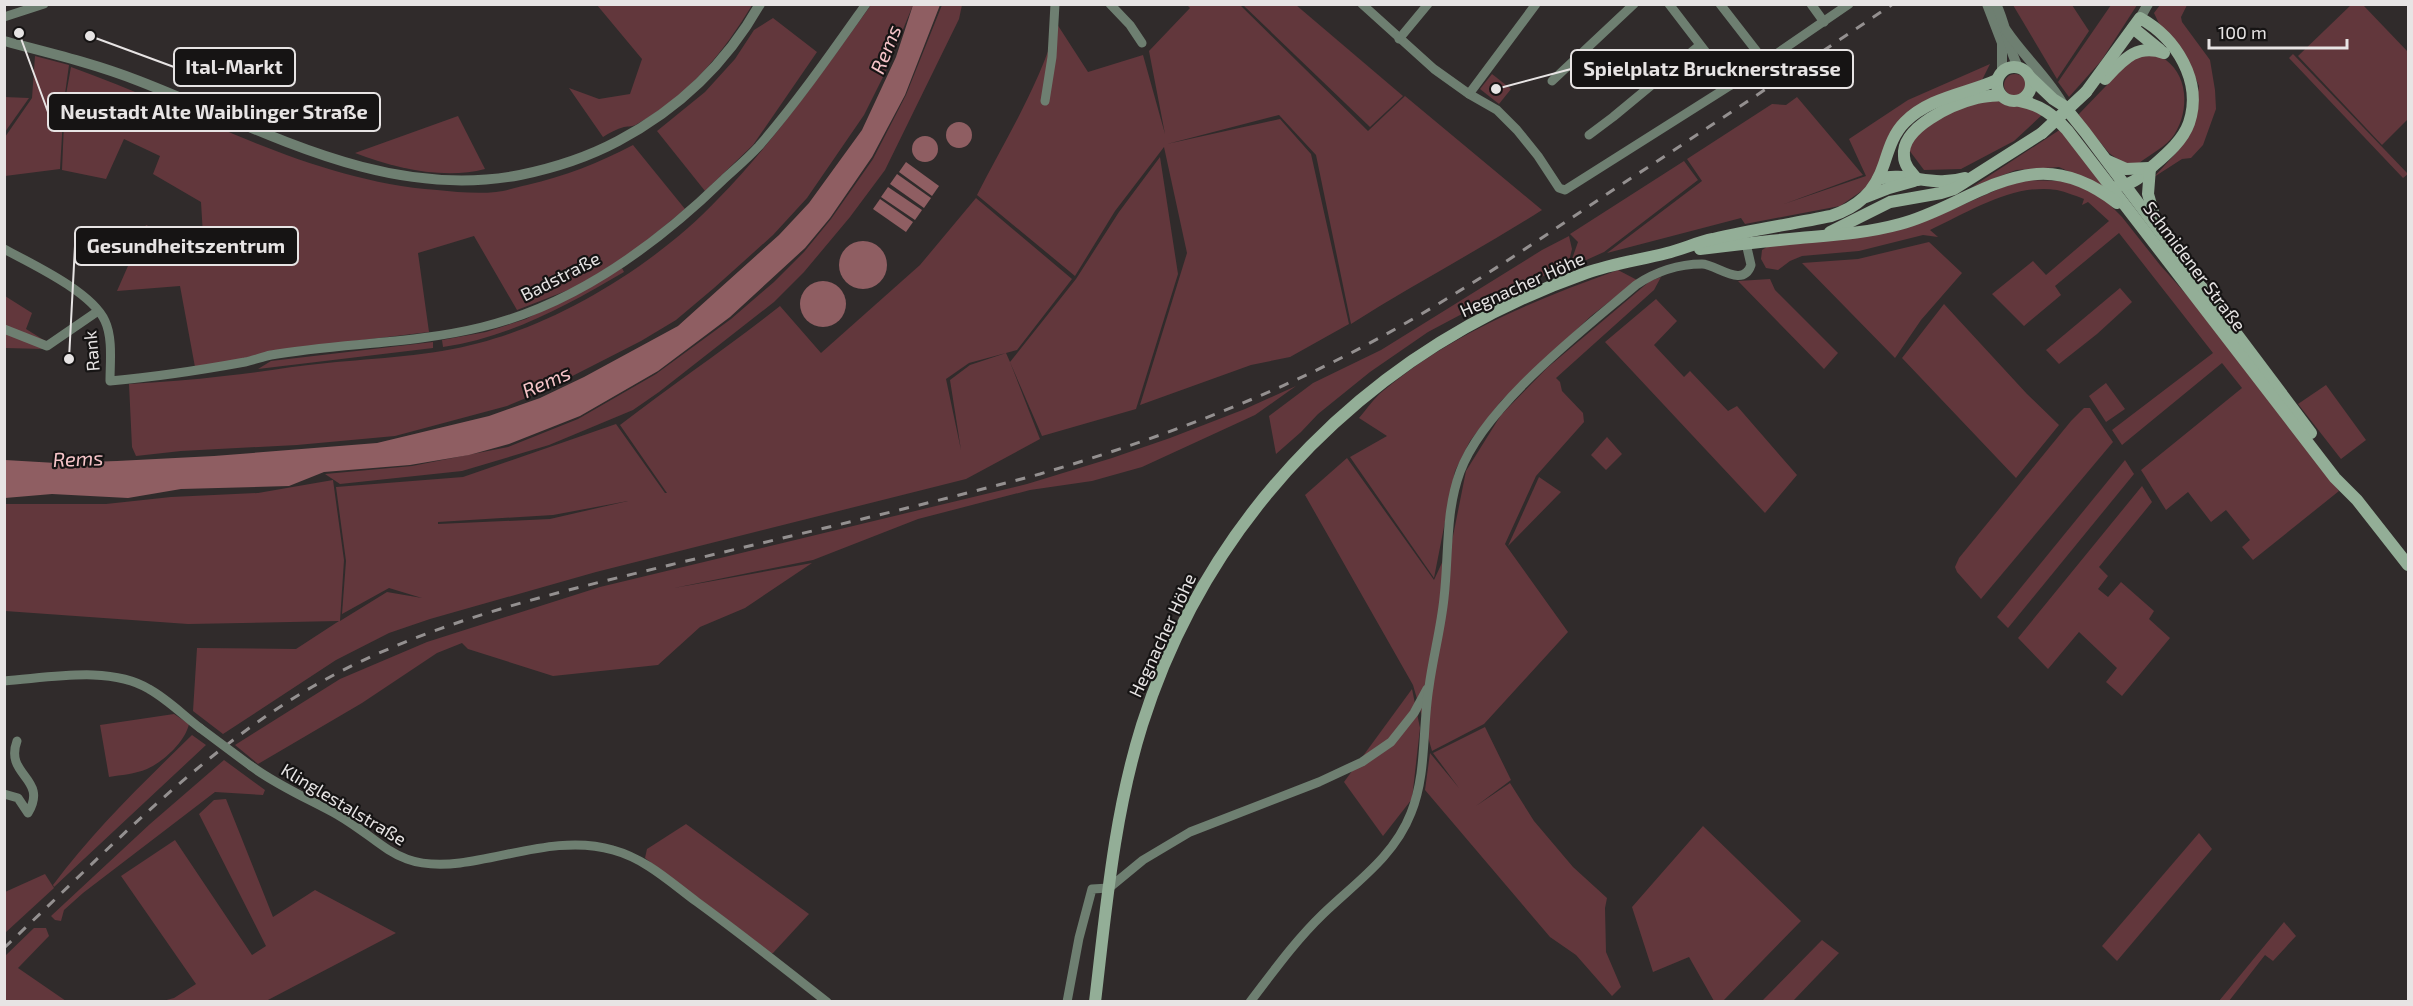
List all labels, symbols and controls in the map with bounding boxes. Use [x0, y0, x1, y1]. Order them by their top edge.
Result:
scale bar [2209, 12, 2347, 50]
water label: Rems [864, 21, 906, 77]
text: 100 m [2218, 21, 2267, 43]
callout: Ital-Markt [174, 48, 295, 86]
callout: Spielplatz Brucknerstrasse [1571, 50, 1853, 88]
text: Ital-Markt [185, 54, 283, 78]
text: Spielplatz Brucknerstrasse [1583, 56, 1841, 80]
callout: Neustadt Alte Waiblinger Straße [48, 93, 380, 131]
text: Neustadt Alte Waiblinger Straße [60, 99, 368, 123]
street label: Schmidener Straße [2139, 197, 2251, 335]
callout: Gesundheitszentrum [75, 227, 298, 265]
text: Gesundheitszentrum [87, 233, 285, 257]
street label: Badstraße [517, 247, 603, 305]
street label: Hegnacher Höhe [1456, 247, 1588, 321]
street label: Rank [78, 330, 104, 372]
water label: Rems [518, 360, 574, 402]
water label: Rems [52, 445, 104, 471]
street label: Hegnacher Höhe [1124, 570, 1200, 700]
street label: Klinglestalstraße [277, 758, 411, 850]

